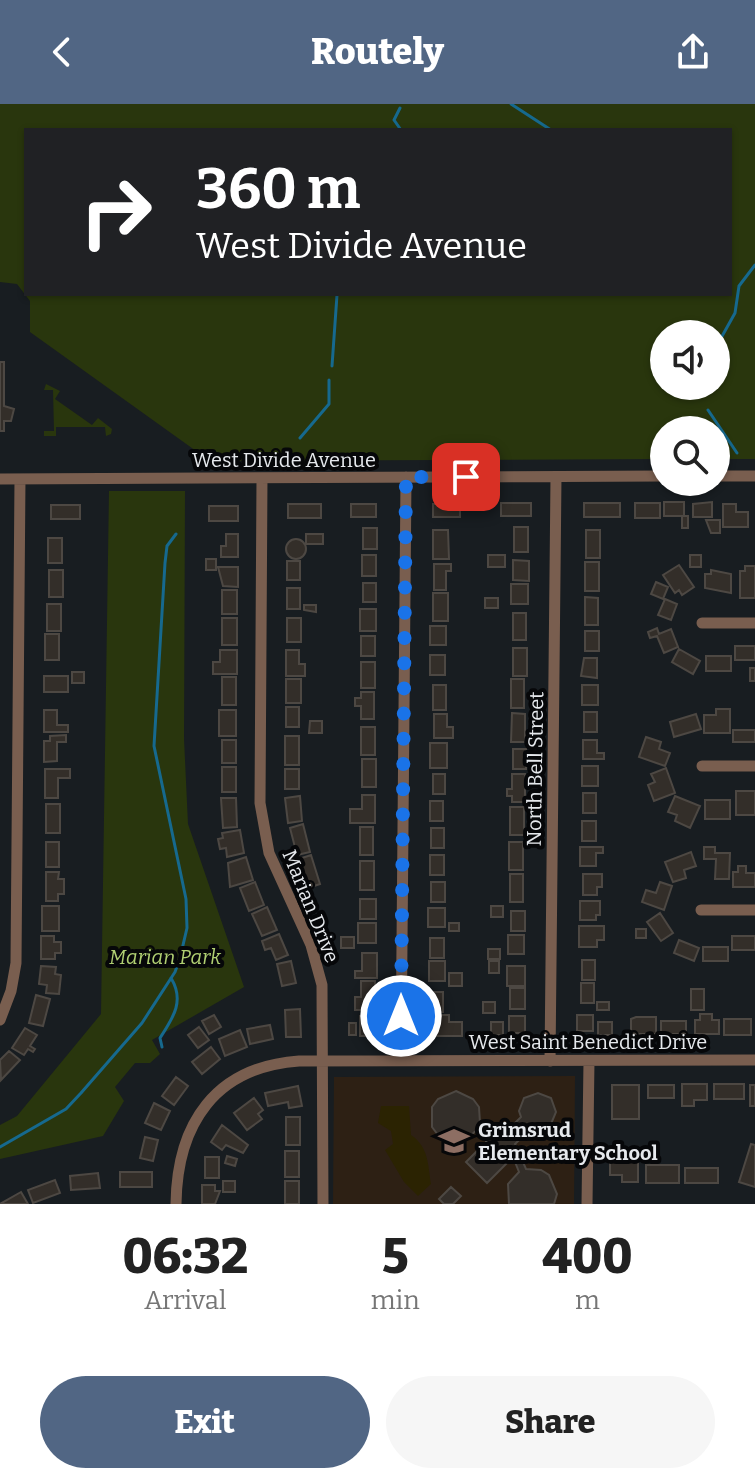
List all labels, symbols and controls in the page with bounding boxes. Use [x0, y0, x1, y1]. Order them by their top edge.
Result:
icon: back [40, 30, 84, 74]
text: Routely [311, 30, 444, 74]
icon: share [671, 30, 715, 74]
text: 360 m [196, 156, 360, 223]
icon: right [64, 160, 168, 264]
text: West Divide Avenue [196, 224, 527, 268]
map controls [650, 320, 730, 496]
button: sound [650, 320, 730, 400]
button: search [650, 416, 730, 496]
pin [432, 443, 500, 511]
street label: West Divide Avenue [192, 448, 376, 472]
icon: arrive [444, 455, 488, 499]
street label: North Bell Street [522, 691, 548, 847]
street label: Marian Drive [277, 846, 345, 966]
park label: Marian Park [109, 945, 221, 969]
position arrow [359, 974, 443, 1058]
street label: West Saint Benedict Drive [469, 1030, 707, 1054]
place label: Grimsrud Elementary School [478, 1118, 658, 1165]
school or university icon: Grimsrud Elementary School [437, 1124, 471, 1158]
text: 06:32 [122, 1228, 248, 1286]
text: 5 [382, 1228, 408, 1286]
text: 400 [542, 1228, 633, 1286]
text: Arrival [144, 1285, 227, 1316]
text: min [371, 1285, 420, 1316]
text: m [575, 1285, 600, 1316]
button: Exit [40, 1376, 370, 1468]
button: Share [386, 1376, 715, 1468]

